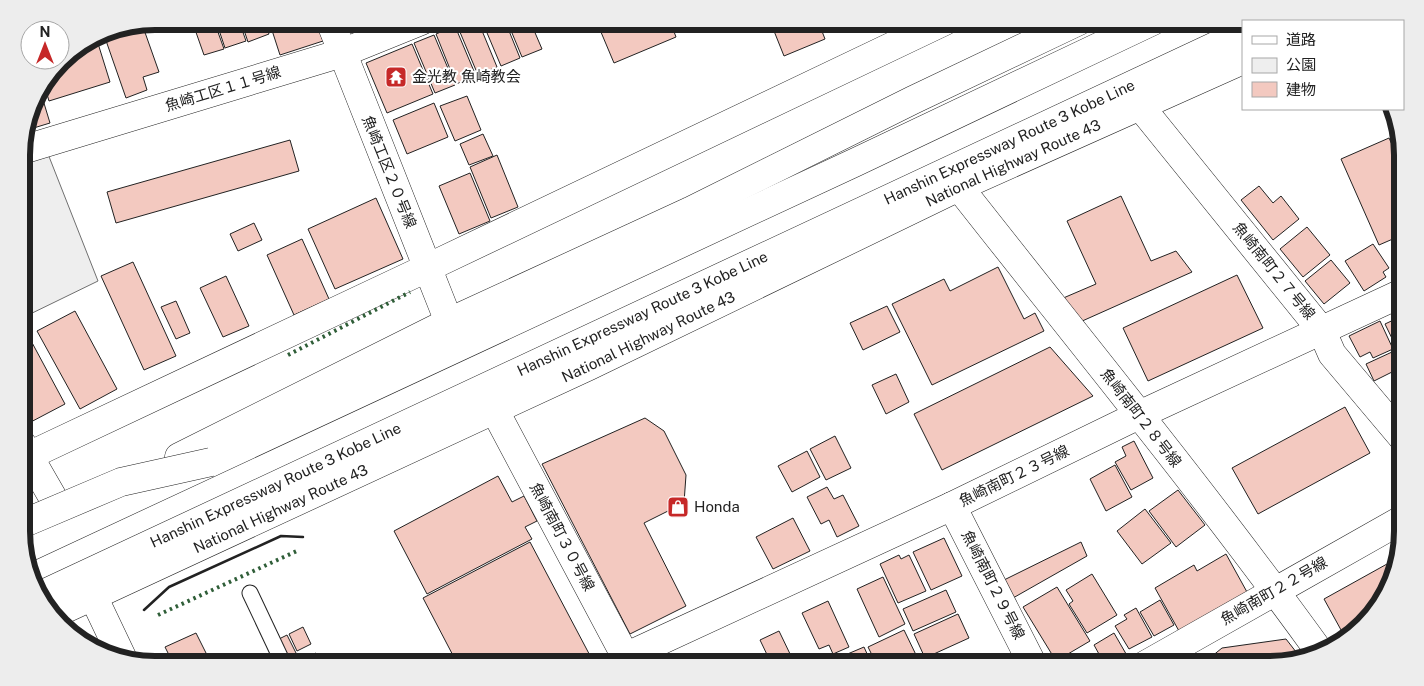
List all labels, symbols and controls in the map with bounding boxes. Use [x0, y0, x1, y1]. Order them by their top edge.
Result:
north arrow [20, 20, 70, 70]
legend [1242, 20, 1404, 110]
text: N [40, 24, 50, 40]
text: 道路 [1286, 31, 1316, 48]
text: 公園 [1286, 56, 1316, 73]
street label: 魚崎工区１１号線 [163, 63, 283, 114]
temple icon: 金光教 魚崎教会 [384, 65, 408, 89]
place label: 金光教 魚崎教会 [412, 68, 521, 85]
street label: Hanshin Expressway Route 3 Kobe Line [881, 76, 1137, 208]
text: 建物 [1286, 81, 1316, 98]
street label: 魚崎工区２０号線 [359, 113, 420, 231]
street label: National Highway Route 43 [923, 116, 1103, 210]
street label: 魚崎南町２７号線 [1230, 219, 1319, 323]
street label: Hanshin Expressway Route 3 Kobe Line [514, 247, 770, 379]
street label: National Highway Route 43 [559, 288, 738, 385]
street label: 魚崎南町２８号線 [1098, 365, 1185, 470]
street label: Hanshin Expressway Route 3 Kobe Line [147, 419, 403, 551]
street label: 魚崎南町２３号線 [956, 442, 1071, 509]
street label: National Highway Route 43 [191, 461, 370, 556]
street label: 魚崎南町３０号線 [527, 480, 598, 594]
shop icon: Honda [666, 495, 690, 519]
place label: Honda [694, 498, 740, 515]
street label: 魚崎南町２９号線 [959, 527, 1028, 642]
street label: 魚崎南町２２号線 [1218, 553, 1330, 628]

